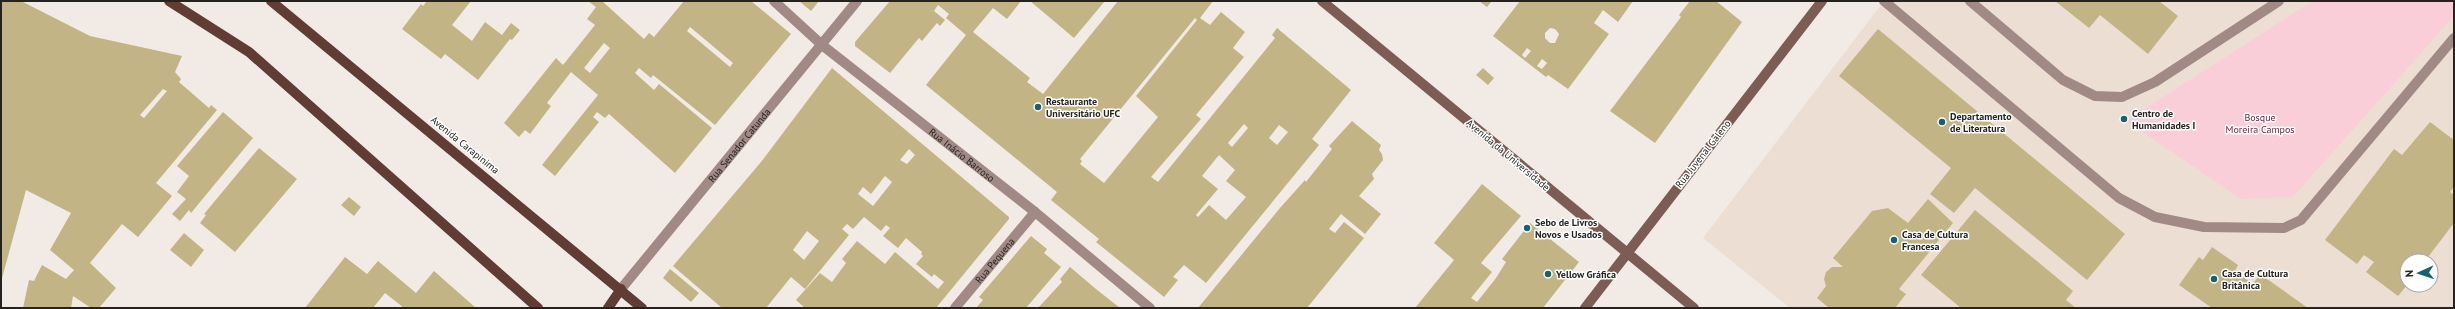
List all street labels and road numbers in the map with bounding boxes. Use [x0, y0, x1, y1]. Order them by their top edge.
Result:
street label: Rua Senador Catunda [705, 106, 773, 185]
street label: Avenida Carapinima [428, 113, 502, 177]
street label: Avenida da Universidade [1464, 116, 1552, 194]
street label: Rua Juvenal Galeno [1672, 117, 1734, 191]
street label: Rua Inácio Barroso [926, 125, 998, 185]
street label: Rua Pequena [972, 235, 1017, 286]

